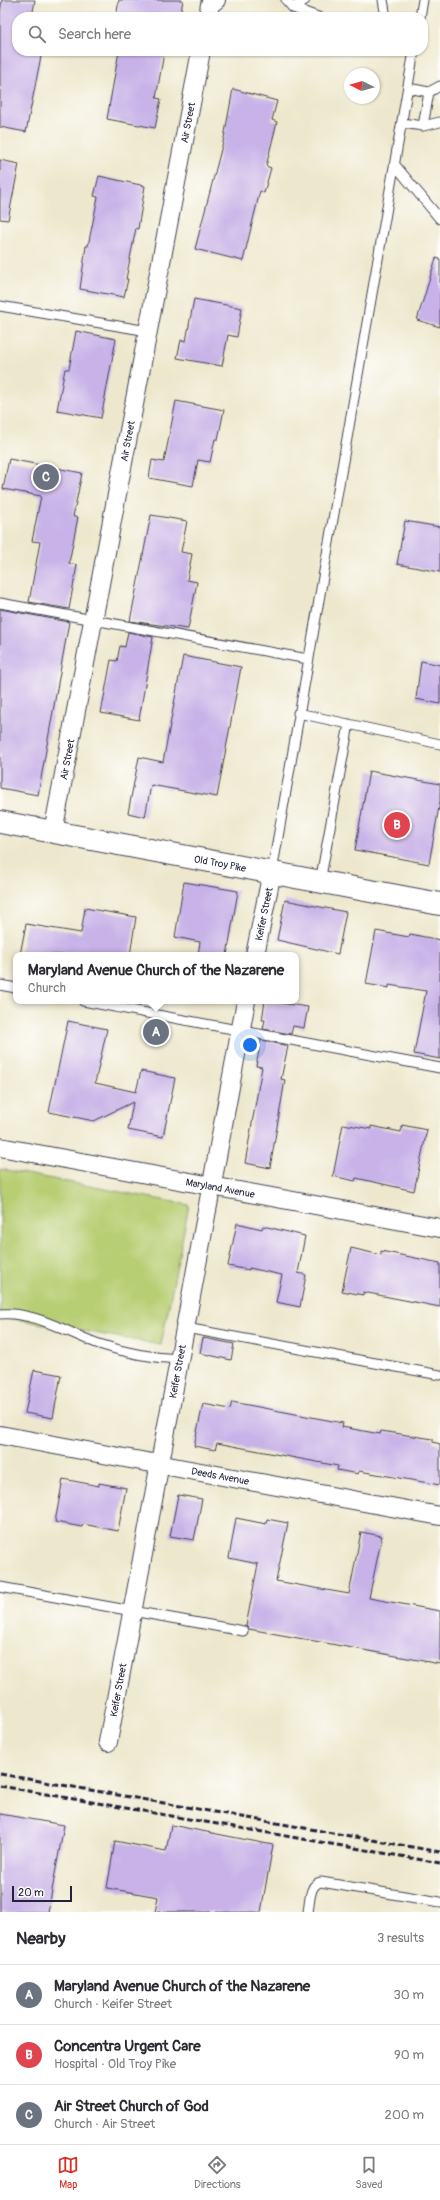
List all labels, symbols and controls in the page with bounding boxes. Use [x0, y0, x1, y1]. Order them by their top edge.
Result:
search box [12, 12, 428, 56]
icon: search [26, 23, 48, 45]
text: Search here [58, 25, 131, 44]
north arrow [344, 68, 380, 104]
street label: Air Street [179, 101, 198, 144]
street label: Air Street [118, 419, 138, 462]
pin: C [33, 462, 59, 492]
street label: Air Street [58, 737, 78, 781]
pin: B [384, 810, 410, 840]
street label: Old Troy Pike [193, 853, 247, 875]
street label: Keifer Street [253, 885, 276, 942]
popup [13, 952, 299, 1004]
text: Maryland Avenue Church of the Nazarene [28, 961, 284, 980]
text: Church [28, 980, 66, 996]
pin: A [143, 1017, 169, 1047]
your location [240, 1035, 260, 1055]
street label: Maryland Avenue [185, 1176, 256, 1201]
street label: Keifer Street [167, 1343, 189, 1399]
street label: Deeds Avenue [190, 1465, 250, 1488]
street label: Keifer Street [108, 1661, 130, 1718]
scale bar [12, 1884, 72, 1903]
text: 20 m [18, 1886, 44, 1899]
text: Nearby [16, 1928, 65, 1949]
text: 3 results [377, 1930, 424, 1946]
text: Maryland Avenue Church of the Nazarene [54, 1977, 310, 1996]
text: A [25, 1987, 33, 2003]
text: 30 m [394, 1987, 424, 2003]
text: Church · Keifer Street [54, 1996, 172, 2012]
text: Concentra Urgent Care [54, 2037, 201, 2056]
text: B [25, 2047, 33, 2063]
text: 90 m [394, 2047, 424, 2063]
text: Hospital · Old Troy Pike [54, 2056, 176, 2072]
text: Air Street Church of God [54, 2097, 209, 2116]
text: C [25, 2107, 33, 2123]
text: 200 m [385, 2107, 424, 2123]
text: Church · Air Street [54, 2116, 155, 2132]
tab: Map [57, 2154, 79, 2191]
tab: Directions [194, 2154, 241, 2191]
tab: Saved [355, 2154, 383, 2191]

